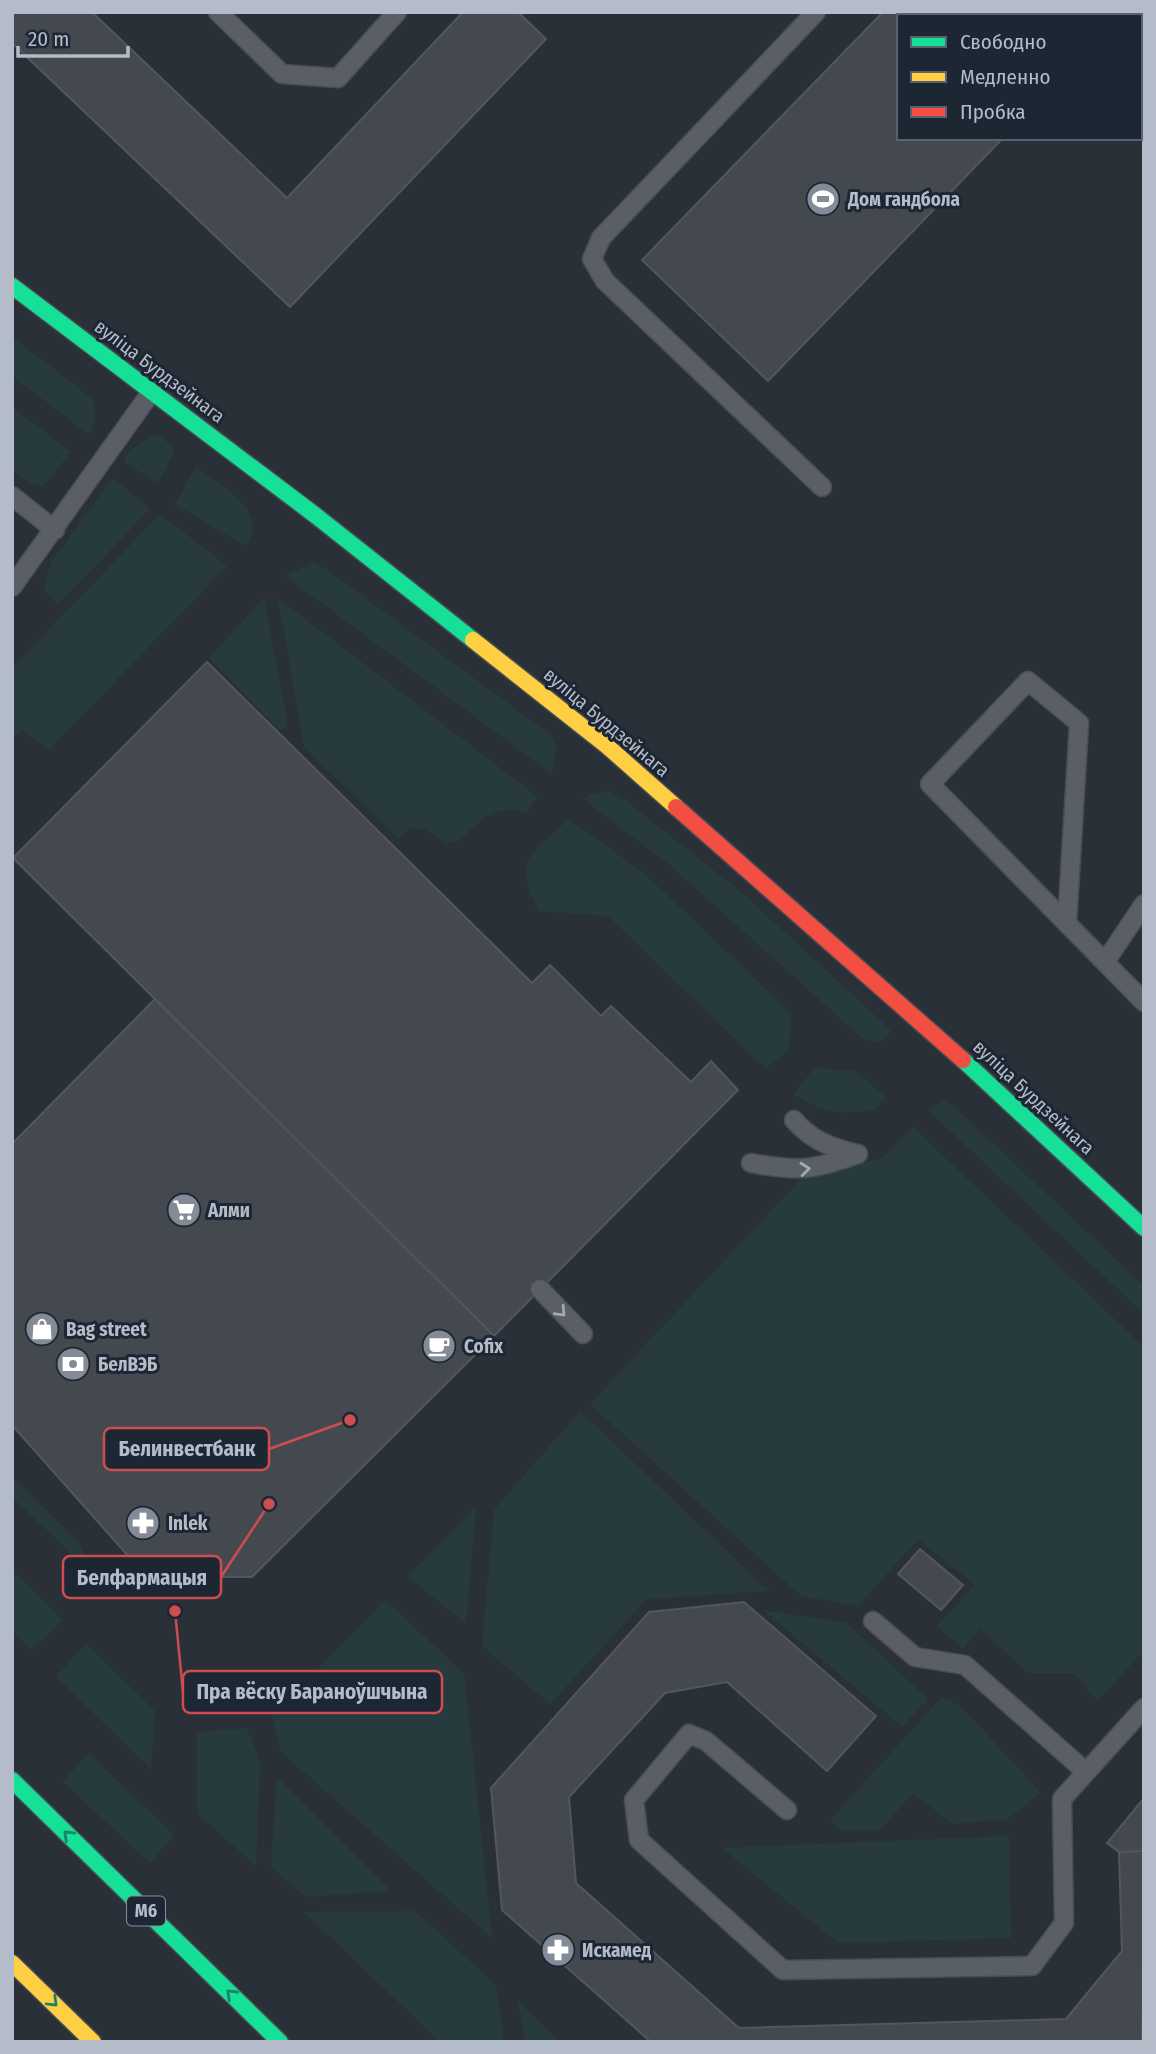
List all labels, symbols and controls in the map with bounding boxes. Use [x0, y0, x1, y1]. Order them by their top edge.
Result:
scale bar [18, 14, 128, 58]
legend [897, 14, 1142, 140]
text: 20 m [28, 26, 69, 52]
text: Свободно [960, 29, 1046, 55]
text: Медленно [960, 64, 1050, 90]
text: Пробка [960, 99, 1026, 125]
sports icon: Дом гандбола [804, 180, 842, 218]
place label: Дом гандбола [847, 188, 960, 211]
street label: вуліца Бурдзейнага [90, 315, 229, 428]
street label: вуліца Бурдзейнага [539, 663, 674, 782]
street label: вуліца Бурдзейнага [968, 1035, 1099, 1159]
one-way arrow [800, 1161, 811, 1176]
supermarket icon: Алми [165, 1191, 203, 1229]
place label: Алми [207, 1199, 250, 1222]
one-way arrow [553, 1304, 566, 1317]
shop icon: Bag street [23, 1310, 61, 1348]
place label: Bag street [66, 1318, 147, 1341]
cafe icon: Cofix [420, 1327, 458, 1365]
place label: Cofix [464, 1335, 504, 1358]
bank icon: БелВЭБ [54, 1345, 92, 1383]
place label: БелВЭБ [98, 1353, 158, 1376]
callout: Белинвестбанк [104, 1428, 269, 1470]
text: Белинвестбанк [118, 1436, 256, 1462]
pharmacy icon: Inlek [124, 1504, 162, 1542]
place label: Inlek [168, 1512, 208, 1535]
callout: Белфармацыя [63, 1556, 221, 1598]
text: Белфармацыя [77, 1565, 207, 1591]
callout: Пра вёску Бараноўшчына [183, 1671, 442, 1713]
text: Пра вёску Бараноўшчына [196, 1679, 428, 1705]
one-way arrow [64, 1831, 77, 1844]
road number: М6 [127, 1896, 165, 1926]
pharmacy icon: Искамед [539, 1931, 577, 1969]
place label: Искамед [582, 1939, 651, 1962]
one-way arrow [226, 1990, 239, 2003]
one-way arrow [45, 1994, 58, 2007]

